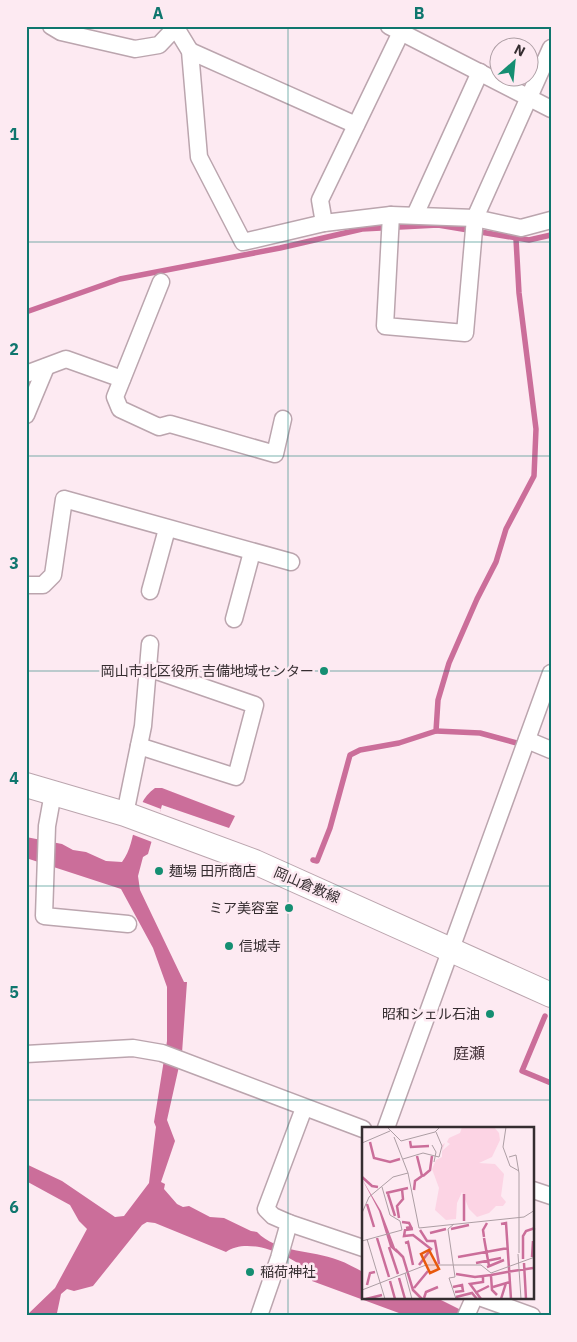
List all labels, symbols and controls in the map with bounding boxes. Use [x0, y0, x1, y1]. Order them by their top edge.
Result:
text: A [153, 3, 164, 23]
text: B [414, 3, 425, 23]
north arrow [490, 38, 540, 88]
text: N [511, 40, 529, 61]
text: 1 [9, 124, 19, 144]
text: 2 [9, 339, 19, 359]
text: 3 [9, 553, 19, 573]
place label: 岡山市北区役所 吉備地域センター [101, 662, 314, 680]
marker: 岡山市北区役所 吉備地域センター [318, 665, 330, 677]
text: 4 [9, 768, 19, 788]
place label: 麺場 田所商店 [169, 862, 256, 880]
street label: 岡山倉敷線 [271, 863, 343, 907]
marker: 麺場 田所商店 [153, 865, 165, 877]
place label: ミア美容室 [209, 899, 279, 917]
marker: ミア美容室 [283, 902, 295, 914]
place label: 信城寺 [239, 937, 281, 955]
marker: 信城寺 [223, 940, 235, 952]
text: 5 [9, 982, 19, 1002]
place label: 昭和シェル石油 [382, 1005, 480, 1023]
marker: 昭和シェル石油 [484, 1008, 496, 1020]
district label: 庭瀬 [453, 1043, 485, 1063]
inset map [362, 1127, 534, 1300]
text: 6 [9, 1197, 19, 1217]
place label: 稲荷神社 [260, 1263, 316, 1281]
marker: 稲荷神社 [244, 1266, 256, 1278]

